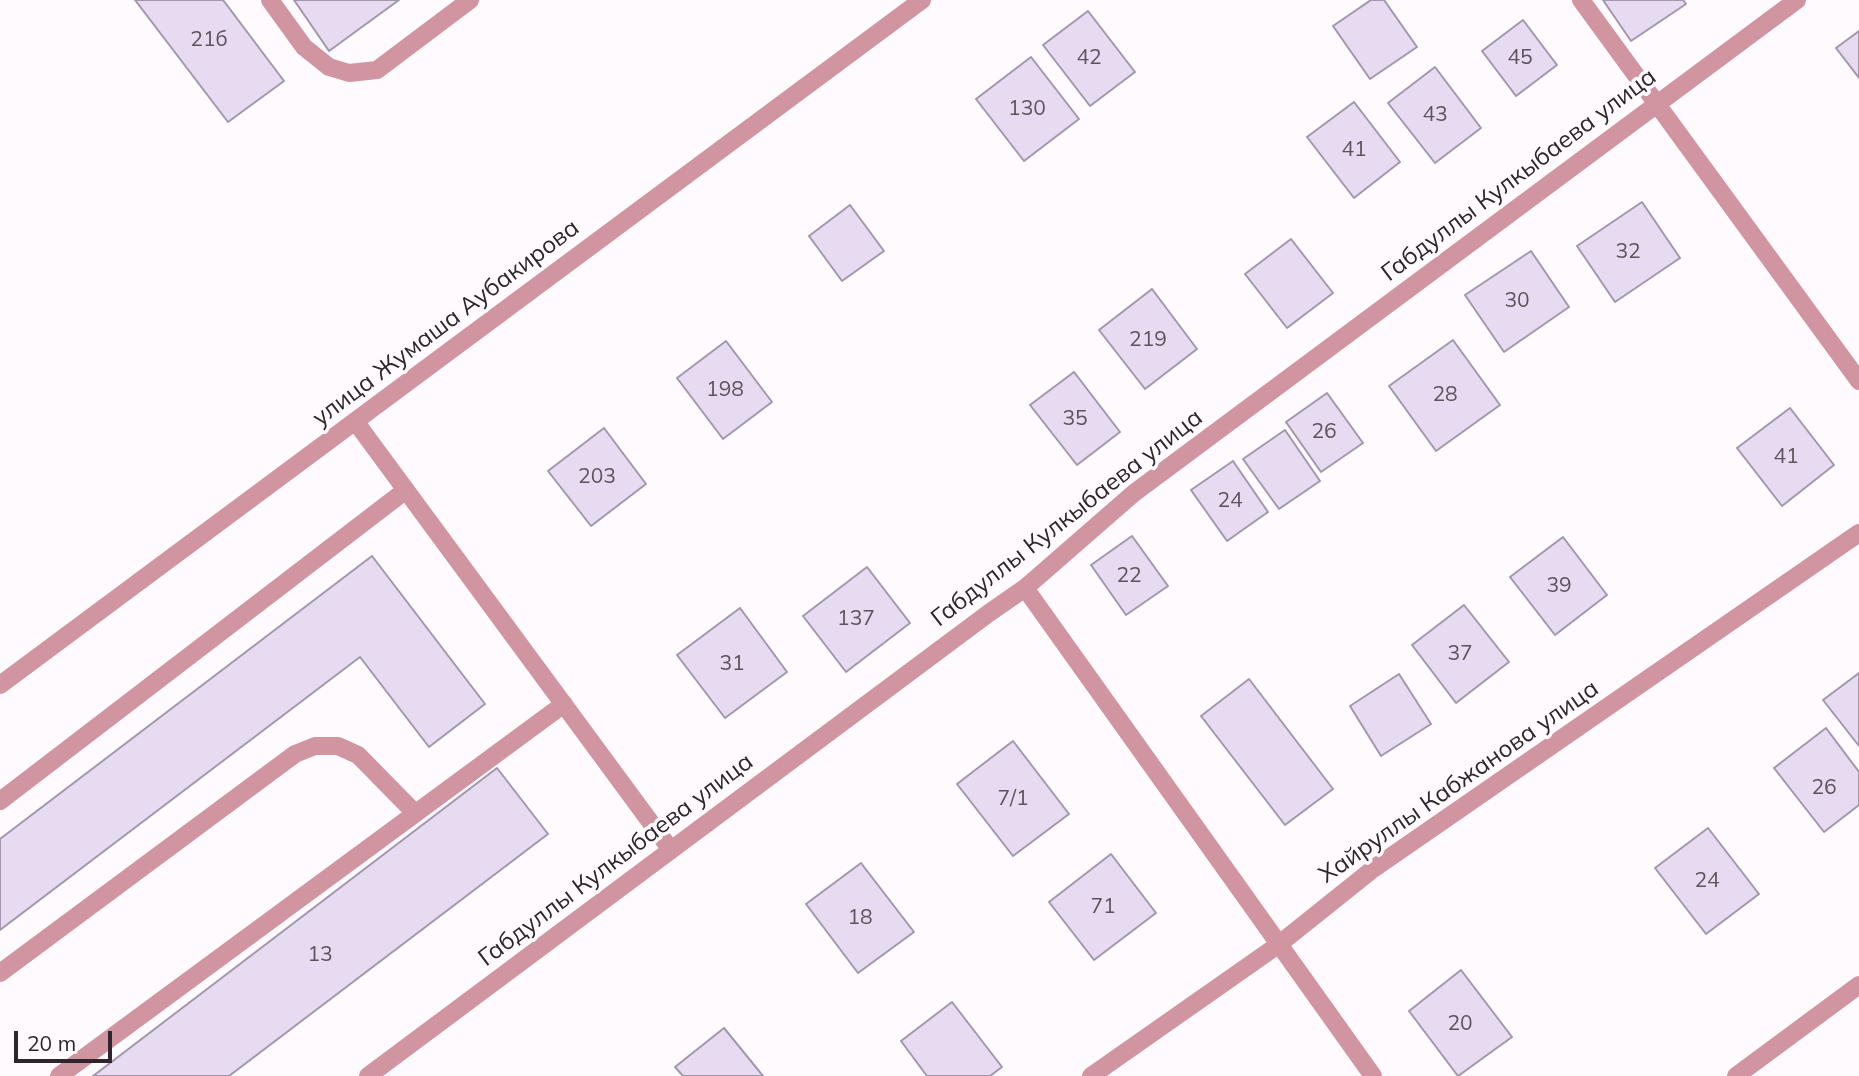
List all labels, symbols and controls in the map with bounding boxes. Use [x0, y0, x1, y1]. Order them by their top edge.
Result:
house number: 21б [190, 27, 228, 53]
house number: 42 [1076, 45, 1102, 71]
house number: 45 [1507, 45, 1533, 71]
street label: Габдуллы Кулкыбаева улица [1376, 62, 1662, 288]
house number: 130 [1008, 96, 1046, 122]
house number: 43 [1422, 102, 1448, 128]
house number: 41 [1341, 137, 1367, 163]
street label: улица Жумаша Аубакирова [307, 213, 585, 433]
house number: 32 [1615, 239, 1641, 265]
house number: 30 [1504, 288, 1530, 314]
house number: 219 [1129, 327, 1167, 353]
house number: 198 [706, 377, 744, 403]
house number: 28 [1432, 382, 1458, 408]
street label: Габдуллы Кулкыбаева улица [926, 403, 1208, 633]
house number: 35 [1062, 406, 1088, 432]
house number: 26 [1311, 419, 1337, 445]
house number: 41 [1773, 444, 1799, 470]
house number: 203 [578, 464, 616, 490]
house number: 24 [1217, 488, 1243, 514]
house number: 22 [1116, 563, 1142, 589]
house number: 39 [1546, 573, 1572, 599]
house number: 137 [837, 606, 875, 632]
house number: 37 [1447, 641, 1473, 667]
house number: 31 [719, 651, 745, 677]
street label: Хайруллы Кабжанова улица [1314, 674, 1604, 890]
street label: Габдуллы Кулкыбаева улица [473, 747, 759, 973]
house number: 26 [1811, 775, 1837, 801]
house number: 7/1 [997, 786, 1029, 812]
house number: 24 [1694, 868, 1720, 894]
house number: 71 [1090, 894, 1116, 920]
house number: 18 [847, 905, 873, 931]
house number: 13 [307, 942, 333, 968]
house number: 20 [1447, 1011, 1473, 1037]
scale bar [18, 1016, 116, 1060]
text: 20 m [27, 1030, 76, 1056]

